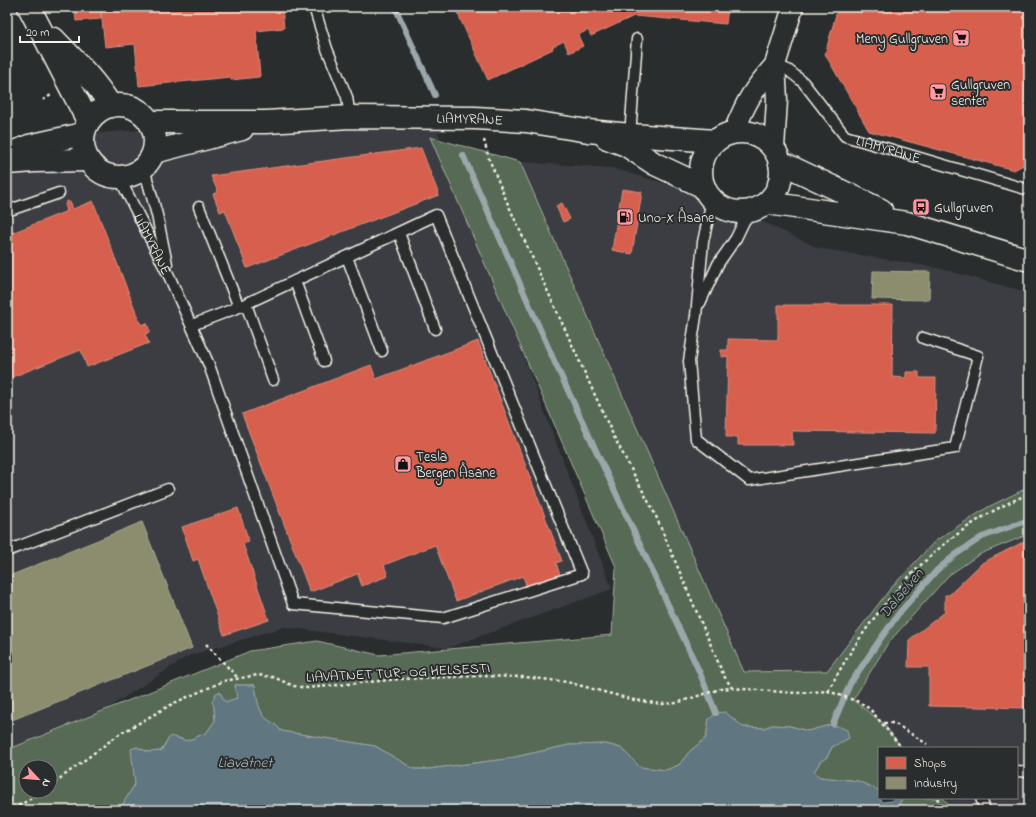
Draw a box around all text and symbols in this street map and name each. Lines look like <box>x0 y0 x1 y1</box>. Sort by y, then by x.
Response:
scale bar <box>20 18 79 44</box>
text: 20 m <box>26 24 49 42</box>
supermarket icon: Meny Gullgruven <box>951 28 971 48</box>
place label: Meny Gullgruven <box>856 29 948 51</box>
place label: Gullgruven senter <box>951 75 1010 112</box>
supermarket icon: Gullgruven senter <box>928 82 948 102</box>
street label: LIAMYRANE <box>437 109 504 132</box>
street label: LIAMYRANE <box>853 131 923 170</box>
bus stop icon: Gullgruven <box>911 197 931 217</box>
place label: Gullgruven <box>934 198 993 220</box>
fuel station icon: Uno-X Åsane <box>615 207 635 227</box>
place label: Uno-X Åsane <box>638 207 715 229</box>
street label: LIAMYRANE <box>127 210 176 279</box>
place label: Tesla Bergen Åsane <box>415 447 496 485</box>
shop icon: Tesla Bergen Åsane <box>393 454 413 474</box>
water label: Dalaelven <box>874 563 930 623</box>
street label: LIAVATNET TUR- OG HELSESTI <box>306 658 491 689</box>
legend <box>878 747 1018 799</box>
water label: Liavatnet <box>218 752 274 774</box>
text: Shops <box>914 755 946 773</box>
north arrow <box>18 759 58 799</box>
text: Industry <box>914 775 957 794</box>
text: N <box>37 776 55 790</box>

